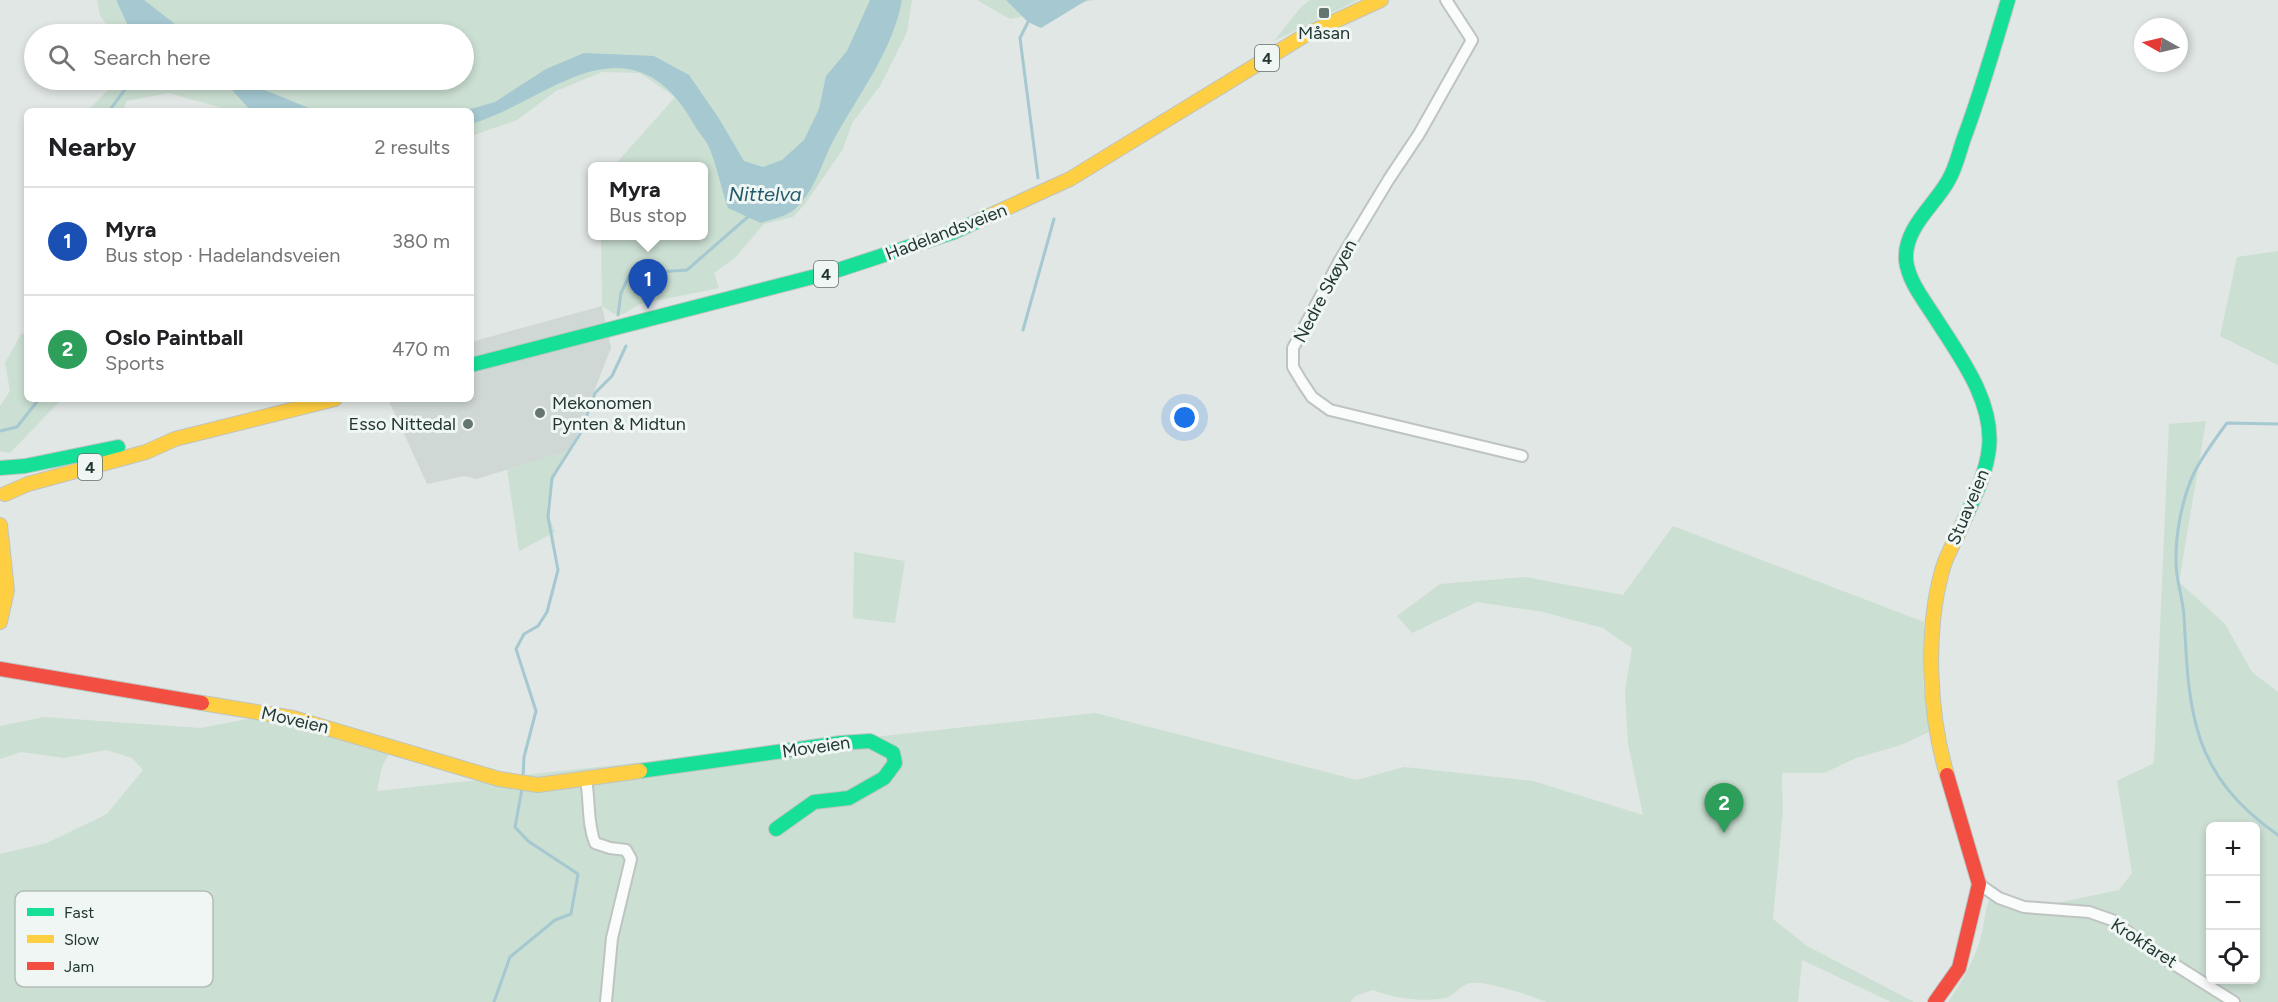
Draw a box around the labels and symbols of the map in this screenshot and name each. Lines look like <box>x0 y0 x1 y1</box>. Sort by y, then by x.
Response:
marker: Måsan <box>1317 6 1331 20</box>
north arrow <box>2134 18 2188 72</box>
place label: Måsan <box>1298 22 1350 44</box>
road number: 4 <box>1255 45 1279 71</box>
water label: Nittelva <box>729 182 802 206</box>
street label: Hadelandsveien <box>882 199 1010 265</box>
street label: Nedre Skøyen <box>1289 236 1361 346</box>
pin: 1 <box>628 260 668 309</box>
road number: 4 <box>814 261 838 287</box>
place label: Mekonomen Pynten & Midtun <box>552 392 686 435</box>
your location <box>1170 403 1199 432</box>
marker: Mekonomen Pynten & Midtun <box>533 406 547 420</box>
place label: Esso Nittedal <box>349 413 456 435</box>
marker: Esso Nittedal <box>461 417 475 431</box>
road number: 4 <box>78 454 102 480</box>
street label: Stuaveien <box>1942 466 1994 548</box>
street label: Moveien <box>259 702 331 738</box>
street label: Moveien <box>781 731 851 763</box>
pin: 2 <box>1704 784 1744 833</box>
legend <box>15 891 213 987</box>
text: Fast <box>64 903 94 922</box>
street label: Krokfaret <box>2107 913 2181 973</box>
text: Slow <box>64 930 99 949</box>
text: Jam <box>64 957 94 976</box>

